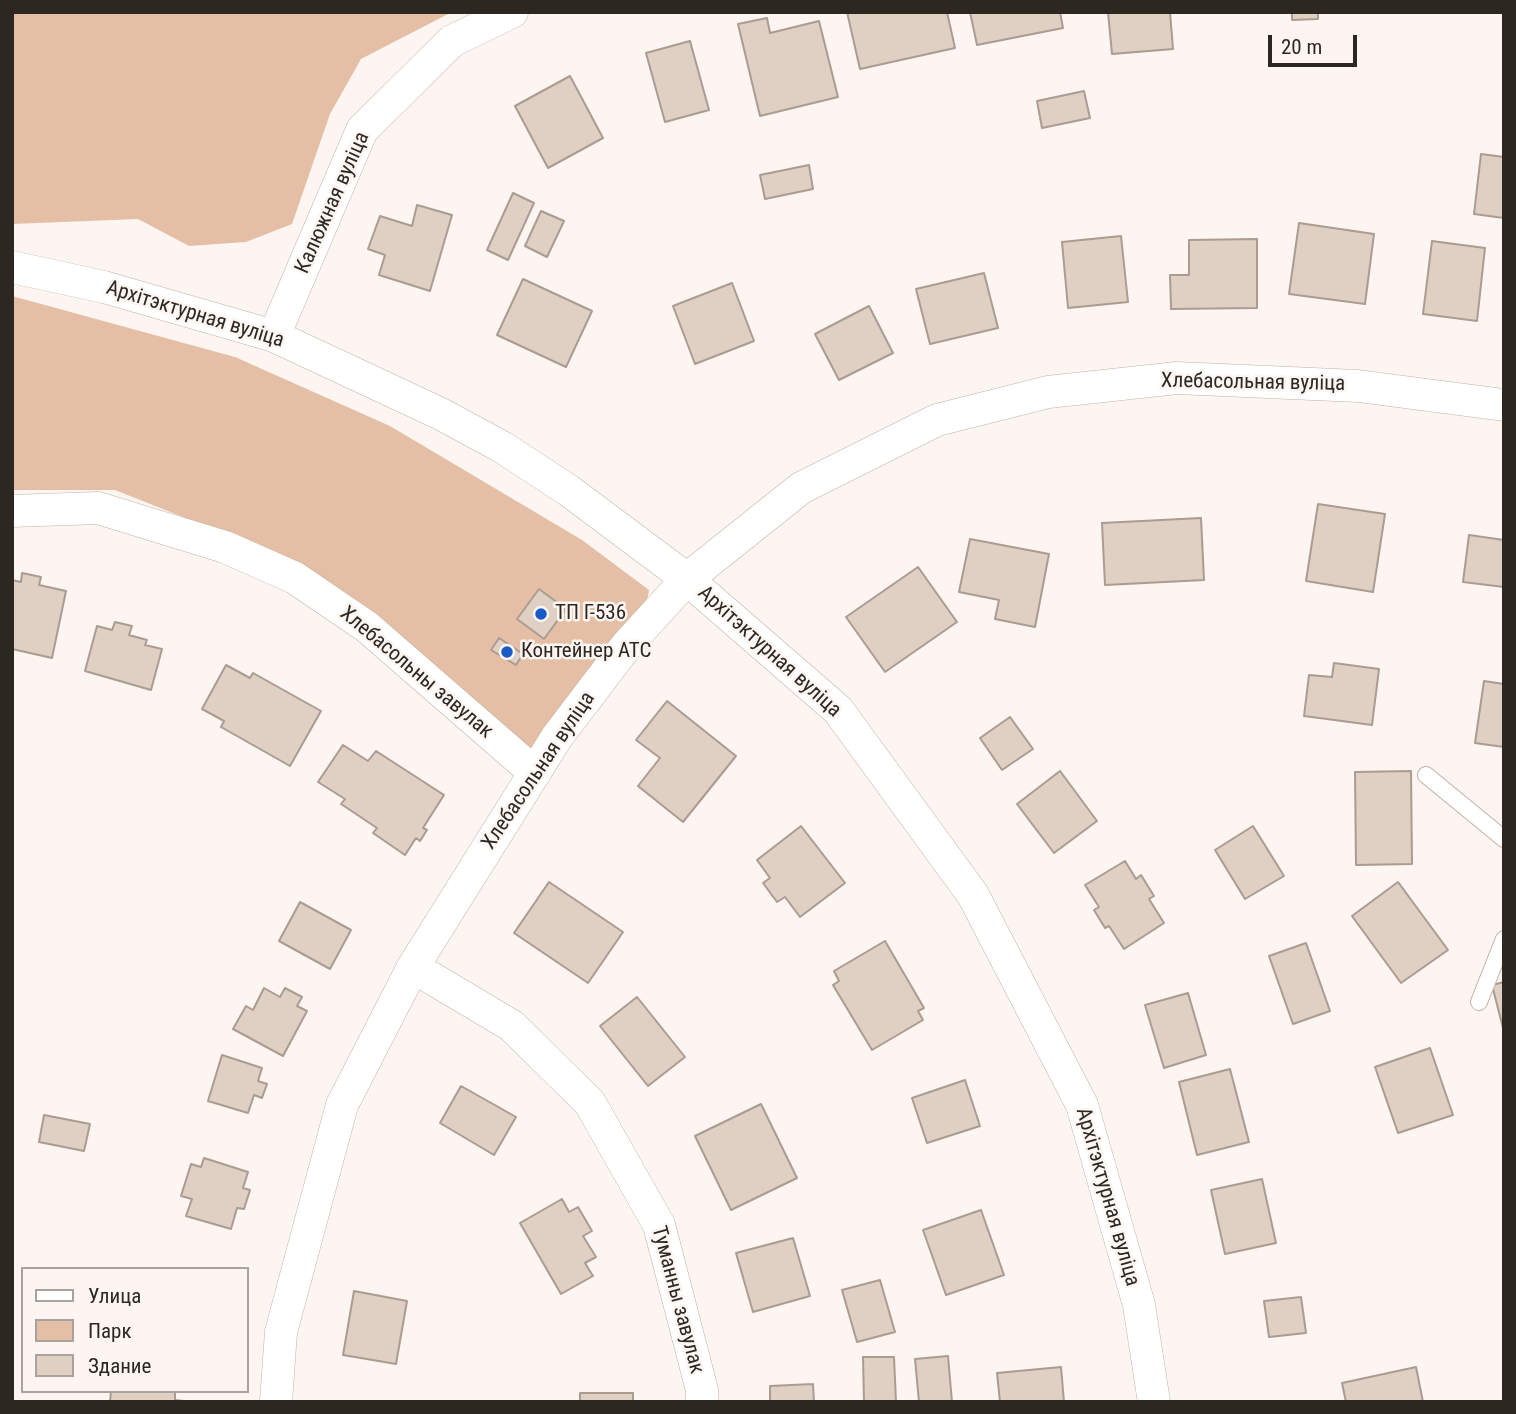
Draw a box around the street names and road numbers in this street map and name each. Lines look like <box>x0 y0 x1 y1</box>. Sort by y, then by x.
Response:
street label: Калюжная вуліца <box>291 128 375 278</box>
street label: Архітэктурная вуліца <box>103 276 287 354</box>
street label: Хлебасольная вуліца <box>1161 369 1345 397</box>
street label: Архітэктурная вуліца <box>692 581 846 723</box>
street label: Хлебасольны завулак <box>334 602 498 744</box>
street label: Хлебасольная вуліца <box>477 687 601 855</box>
street label: Архітэктурная вуліца <box>1069 1105 1145 1289</box>
street label: Туманны завулак <box>645 1223 709 1377</box>

